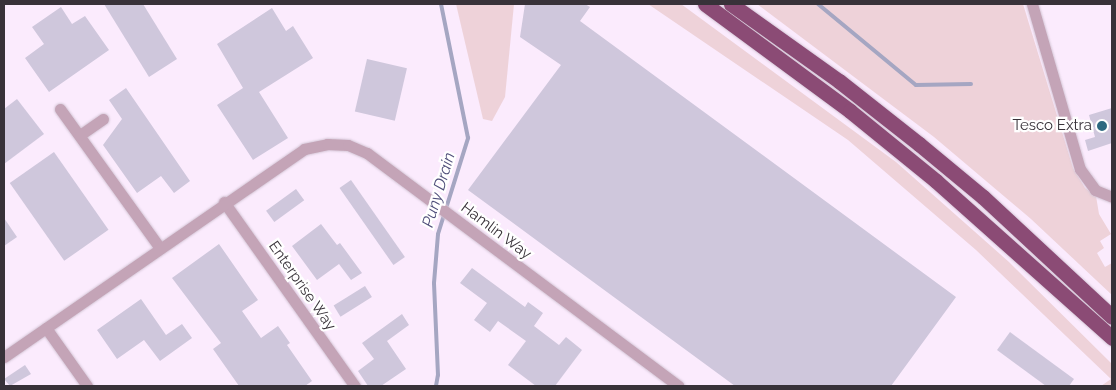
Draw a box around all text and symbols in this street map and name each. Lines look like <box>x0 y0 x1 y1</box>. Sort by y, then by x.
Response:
place label: Tesco Extra <box>1012 117 1092 135</box>
marker: Tesco Extra <box>1096 120 1108 132</box>
water label: Puny Drain <box>418 150 460 230</box>
street label: Hamlin Way <box>457 199 535 263</box>
street label: Enterprise Way <box>264 238 340 334</box>

